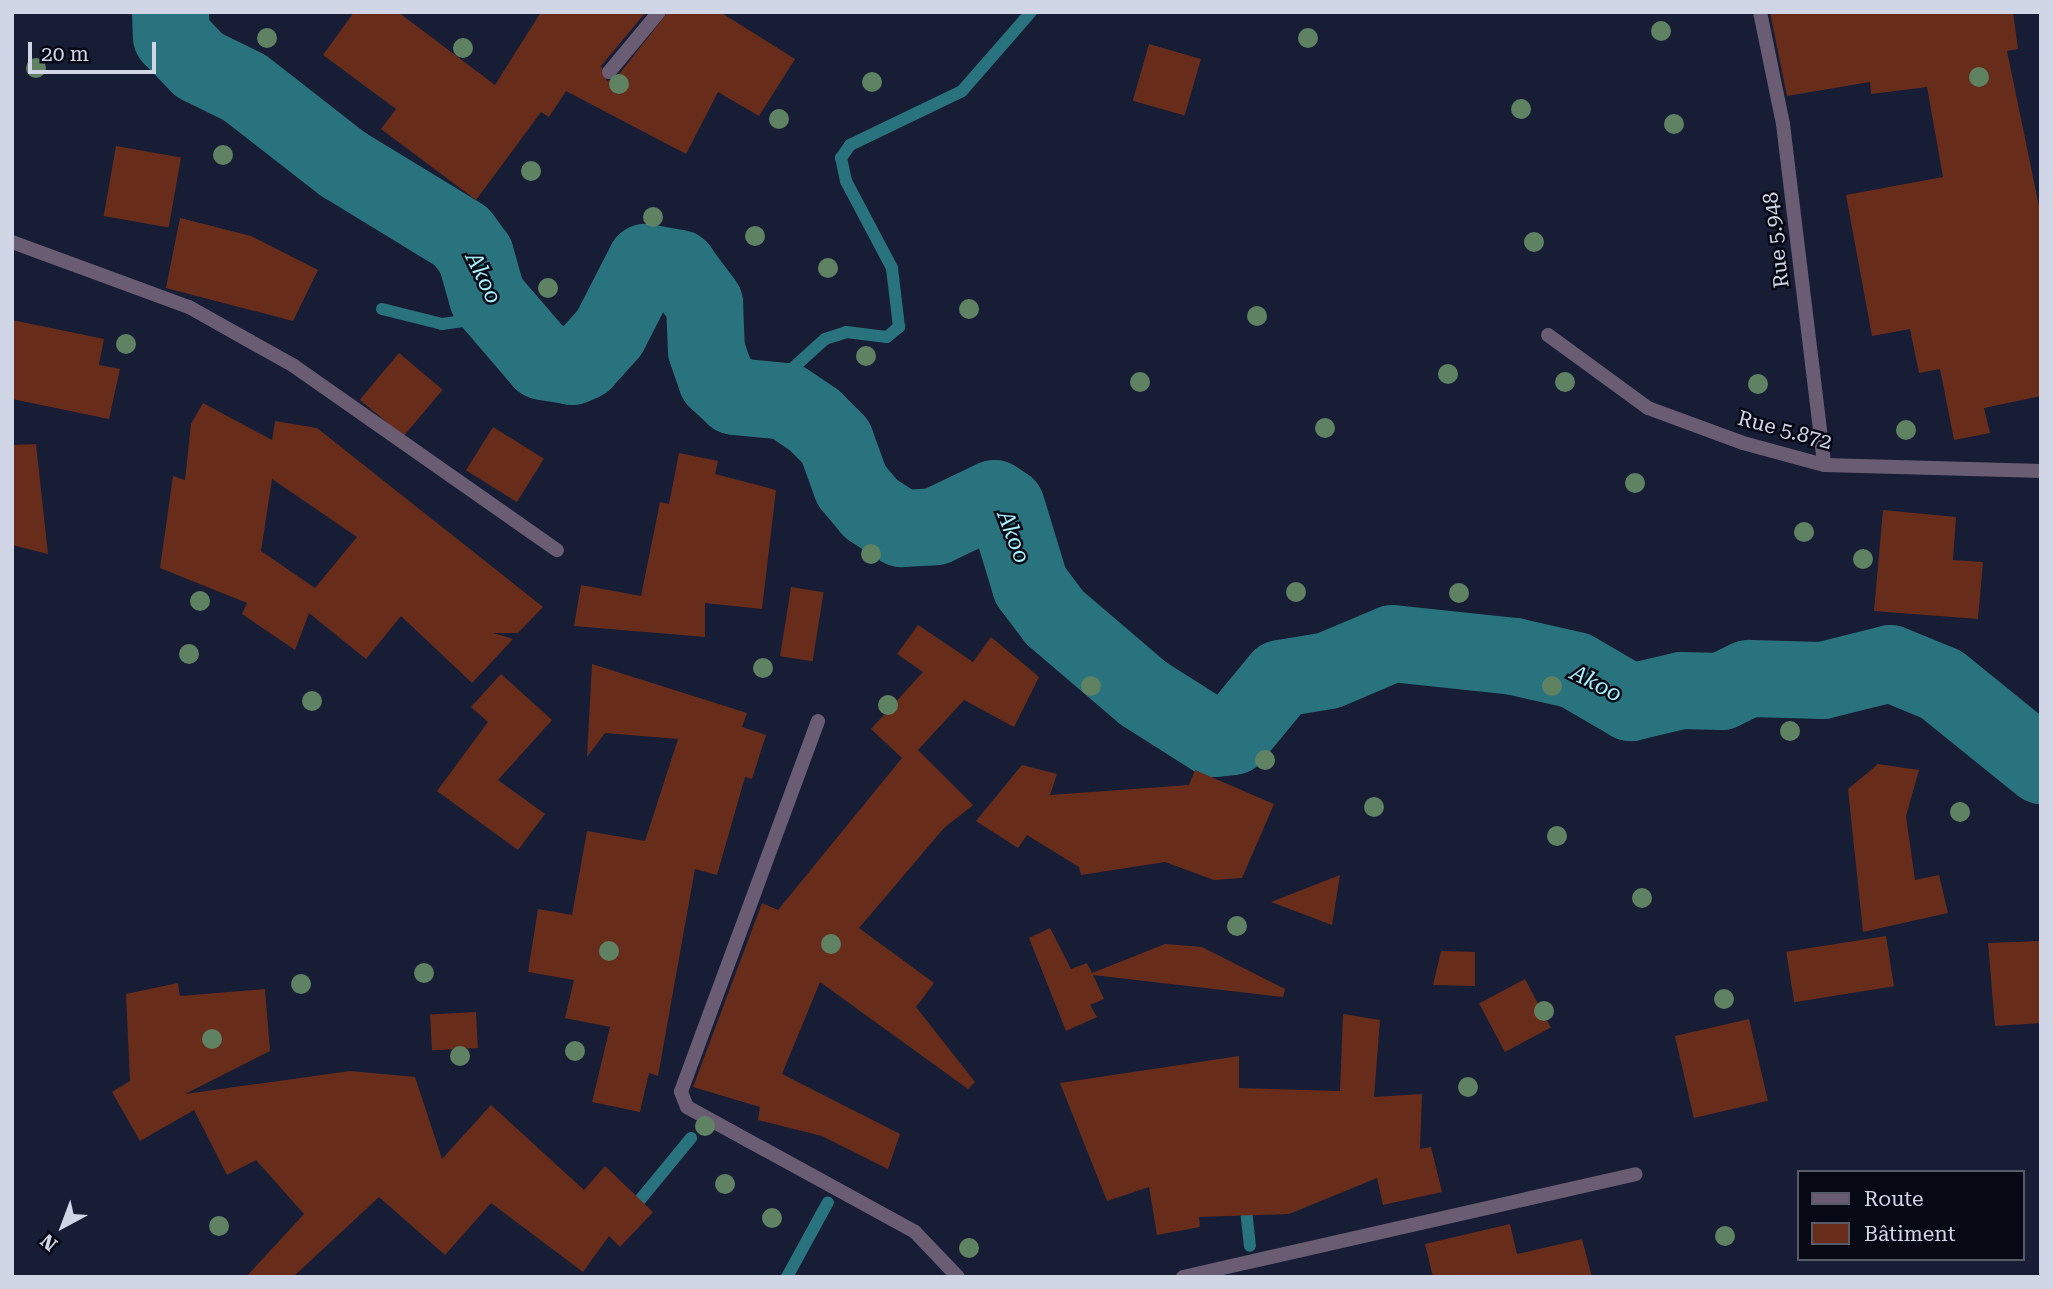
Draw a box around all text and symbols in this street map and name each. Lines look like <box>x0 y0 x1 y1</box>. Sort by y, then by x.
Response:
scale bar <box>32 28 159 72</box>
text: 20 m <box>41 42 89 66</box>
street label: Rue 5.948 <box>1758 191 1794 289</box>
water label: Akoo <box>459 248 507 308</box>
street label: Rue 5.872 <box>1735 405 1835 455</box>
water label: Akoo <box>990 507 1036 567</box>
water label: Akoo <box>1566 659 1626 709</box>
legend <box>1798 1170 2025 1261</box>
text: Route <box>1864 1187 1923 1211</box>
north arrow <box>28 1191 98 1261</box>
text: Bâtiment <box>1864 1222 1956 1246</box>
text: N <box>36 1229 62 1256</box>

